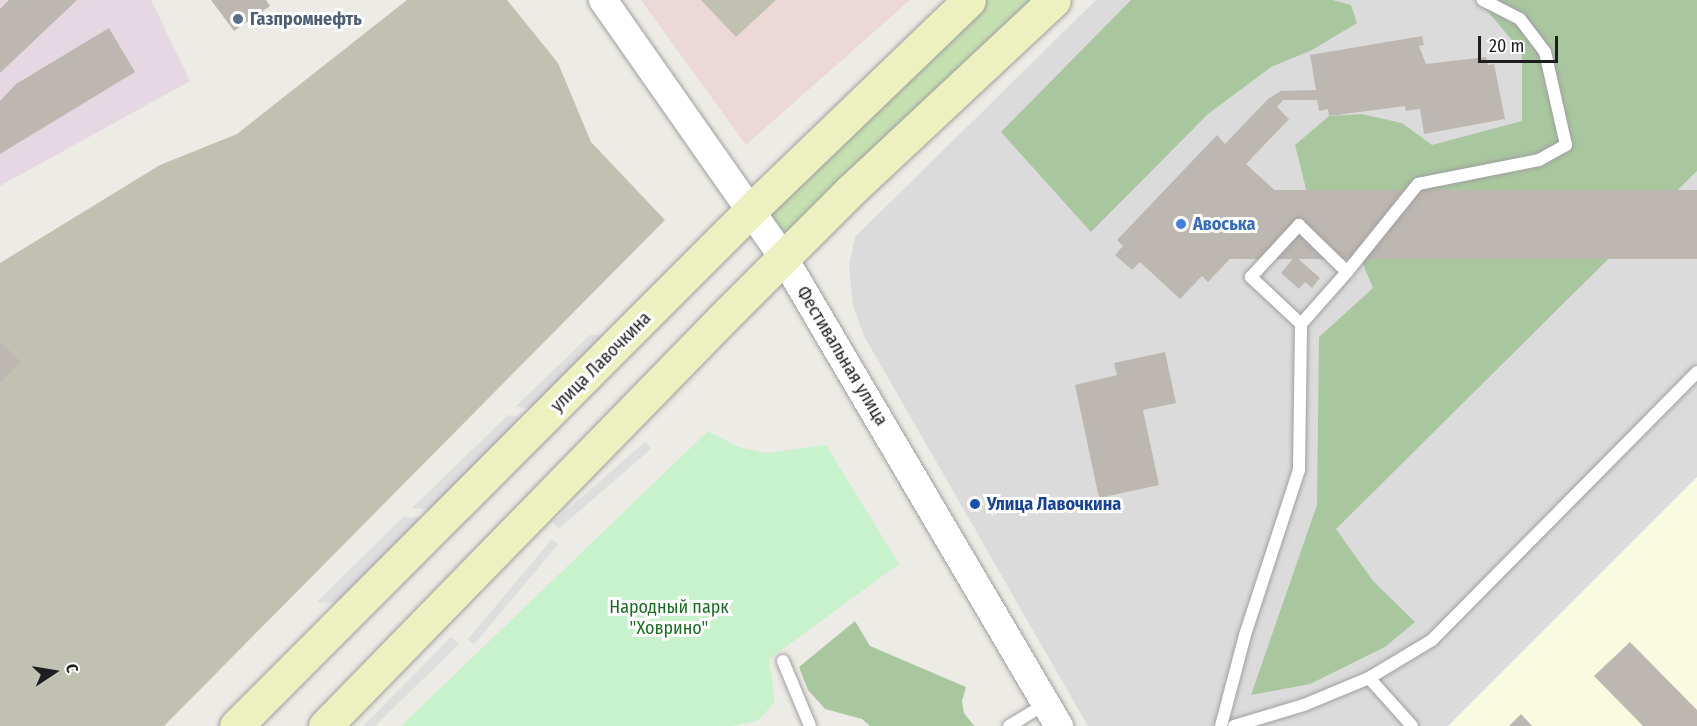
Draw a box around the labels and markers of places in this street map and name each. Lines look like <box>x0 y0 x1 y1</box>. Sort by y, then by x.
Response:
place label: Газпромнефть <box>250 8 362 30</box>
marker: Газпромнефть <box>231 12 245 26</box>
place label: Авоська <box>1193 213 1255 235</box>
marker: Авоська <box>1174 217 1188 231</box>
place label: Улица Лавочкина <box>987 493 1121 515</box>
marker: Улица Лавочкина <box>968 497 982 511</box>

